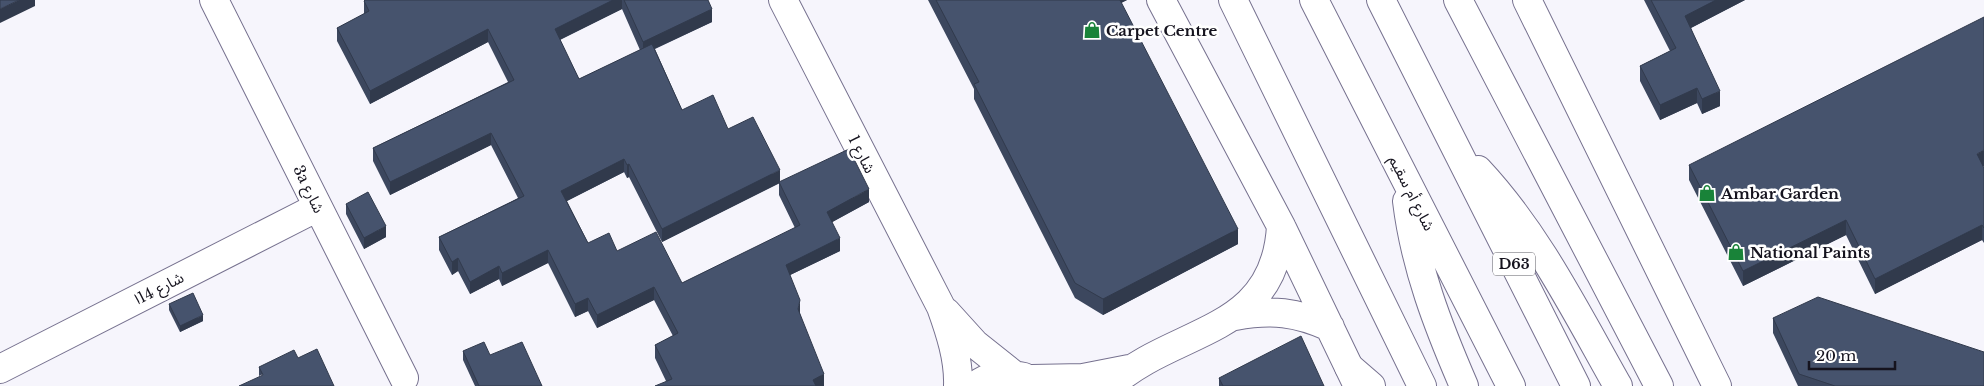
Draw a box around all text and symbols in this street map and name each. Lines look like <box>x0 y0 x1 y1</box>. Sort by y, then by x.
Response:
shop icon: Carpet Centre <box>1082 20 1102 40</box>
place label: Carpet Centre <box>1106 21 1218 40</box>
street label: شارع 1 <box>842 132 880 178</box>
street label: شارع أم سقيم <box>1382 152 1439 235</box>
street label: 3a شارع <box>287 162 329 218</box>
shop icon: Ambar Garden <box>1697 183 1717 203</box>
place label: Ambar Garden <box>1720 184 1839 203</box>
shop icon: National Paints <box>1726 242 1746 262</box>
place label: National Paints <box>1750 243 1870 262</box>
road number: D63 <box>1493 252 1535 276</box>
street label: شارع 14ا <box>131 267 188 311</box>
scale bar <box>1809 338 1895 370</box>
text: 20 m <box>1816 346 1856 365</box>

